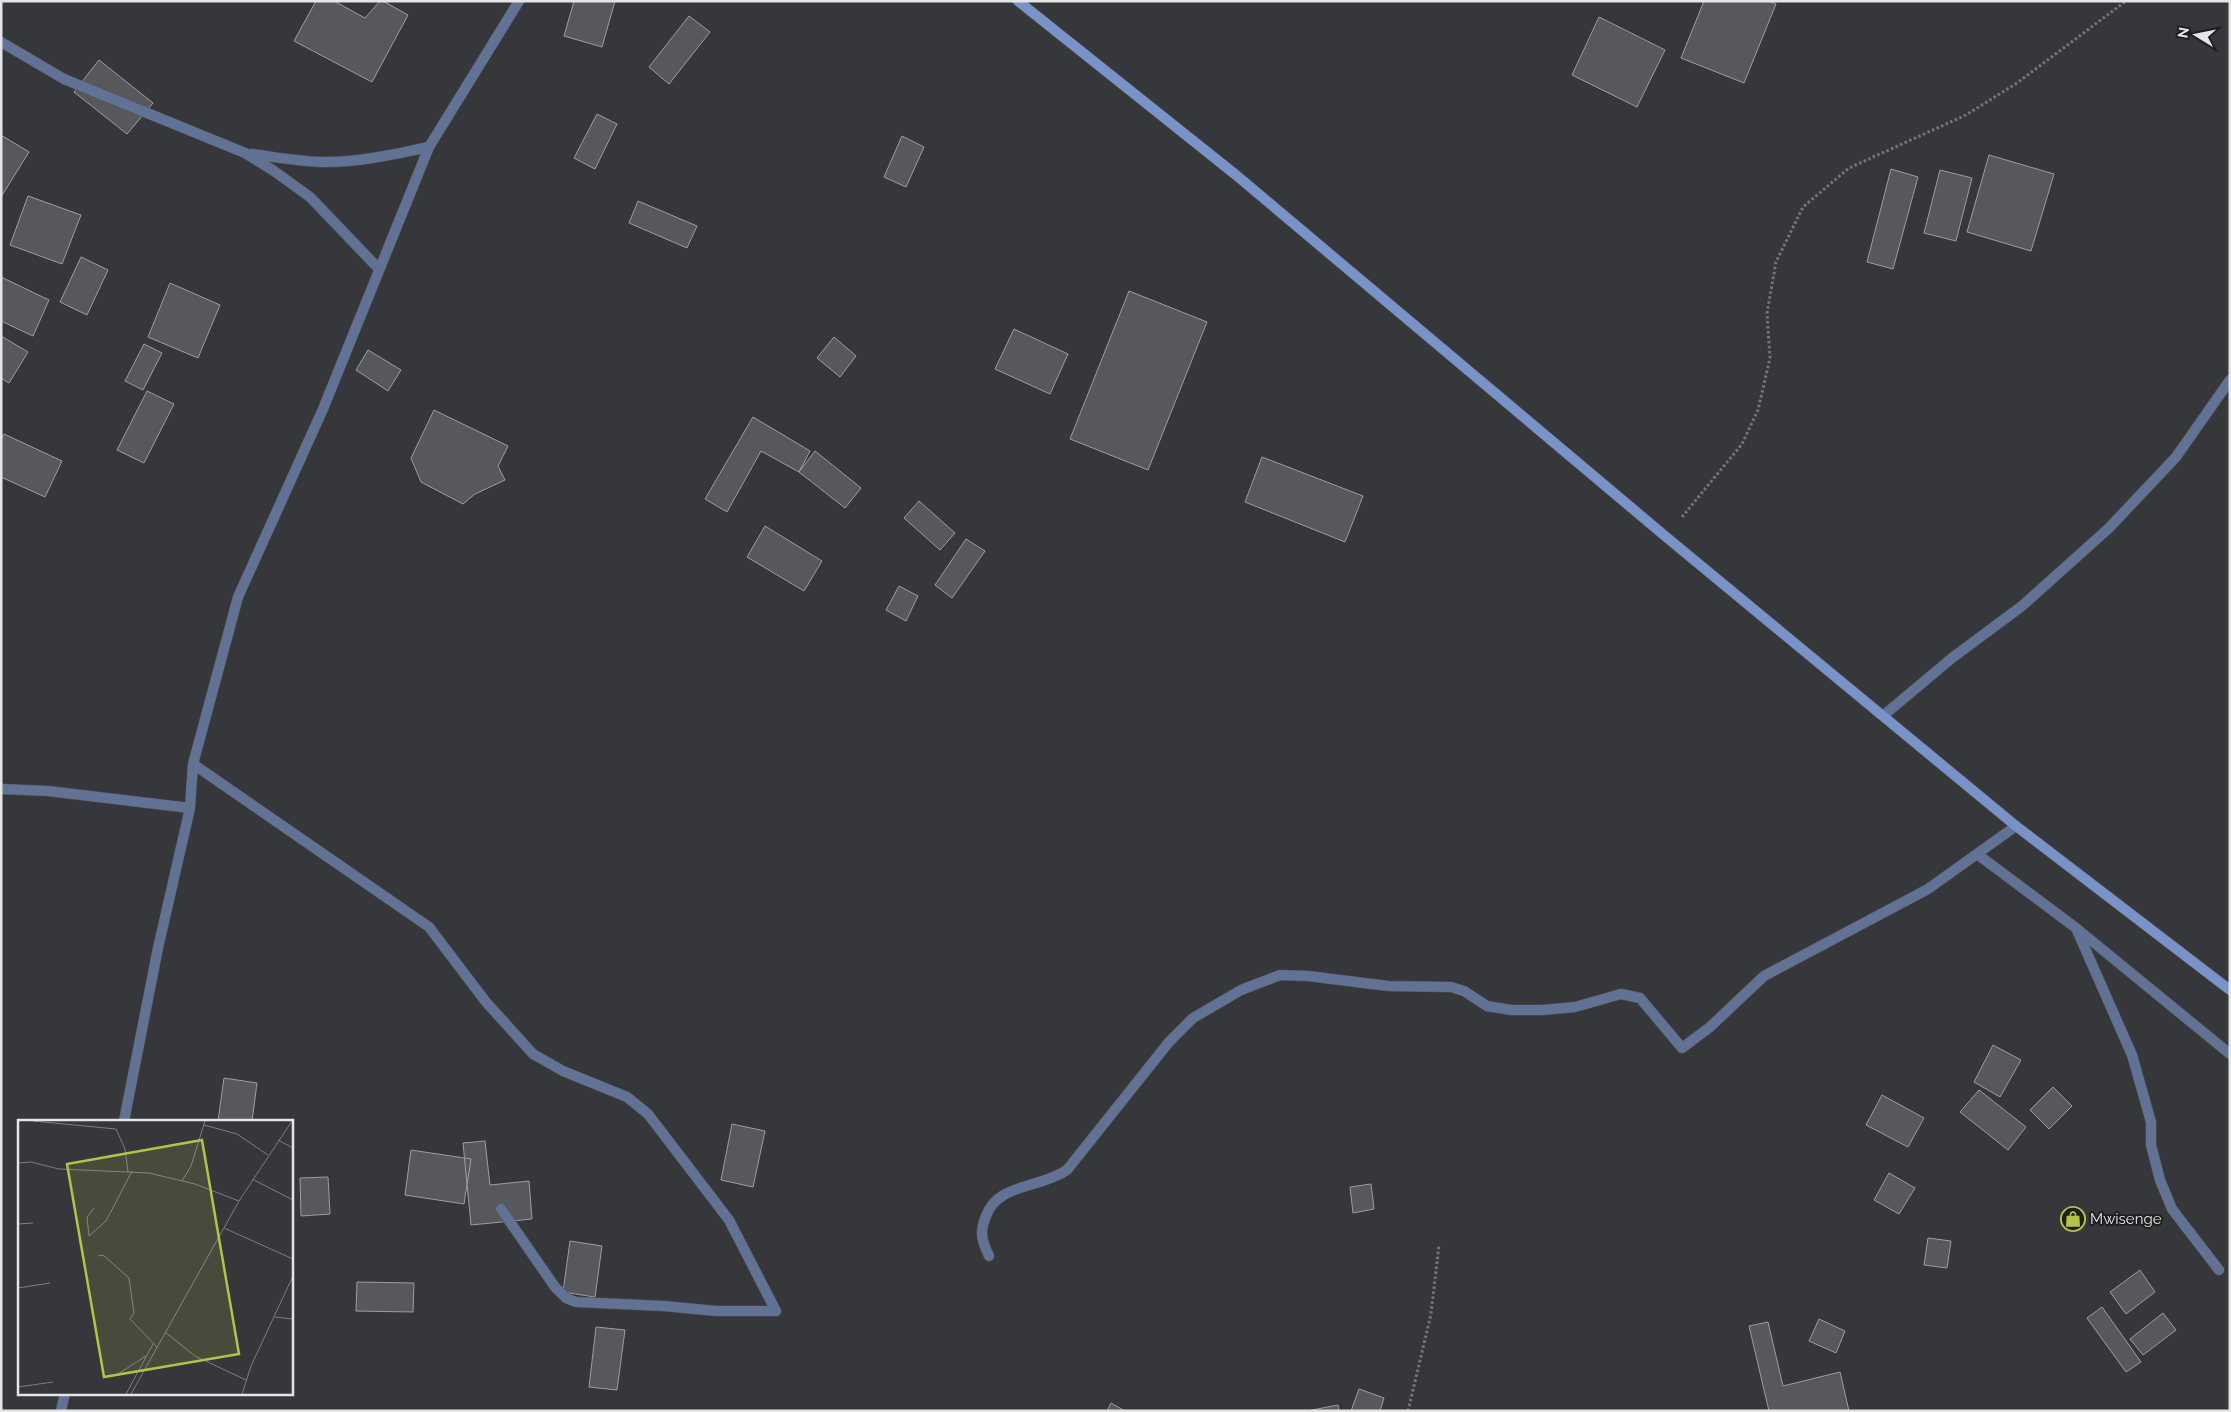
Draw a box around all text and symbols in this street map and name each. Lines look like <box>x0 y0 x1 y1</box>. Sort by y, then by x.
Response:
north arrow <box>2171 10 2221 60</box>
text: N <box>2174 26 2192 39</box>
inset map <box>18 1120 292 1394</box>
shop icon: Mwisenge <box>2060 1206 2086 1232</box>
place label: Mwisenge <box>2090 1210 2162 1228</box>

